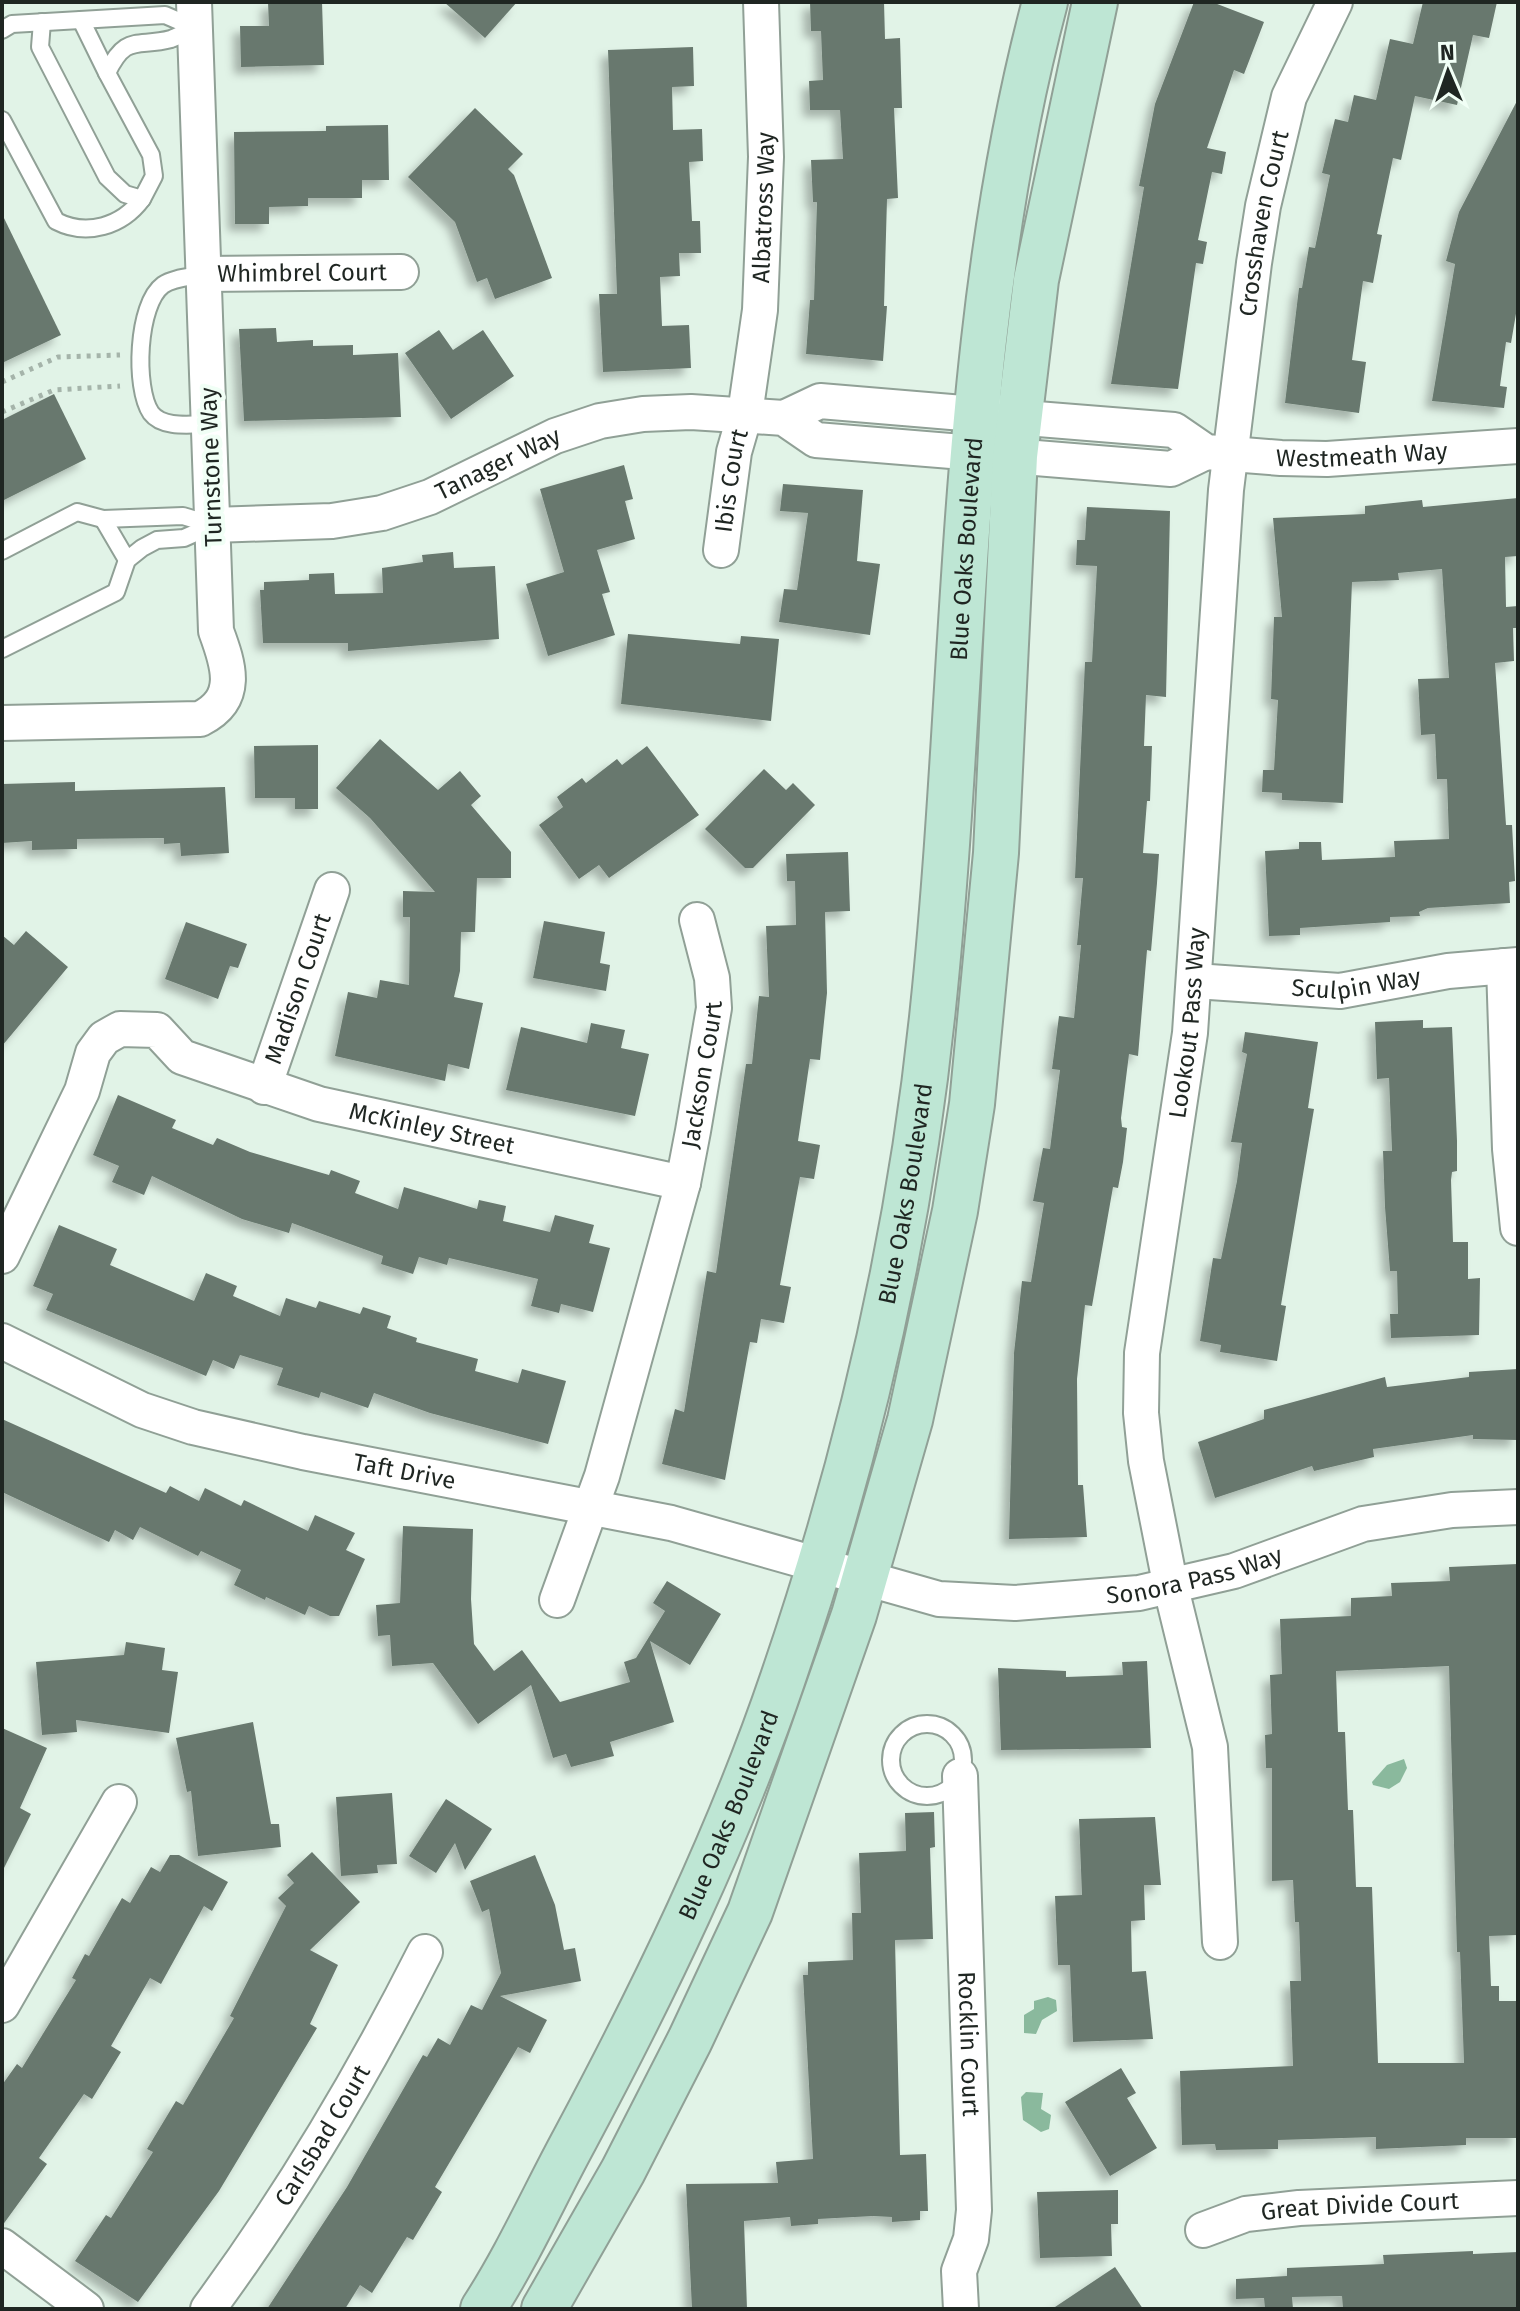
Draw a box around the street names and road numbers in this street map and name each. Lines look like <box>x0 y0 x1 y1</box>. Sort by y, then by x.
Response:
street label: Crosshaven Court <box>1234 127 1295 318</box>
street label: Albatross Way <box>747 131 780 284</box>
street label: Whimbrel Court <box>217 258 387 288</box>
street label: Turnstone Way <box>194 387 228 547</box>
street label: Tanager Way <box>431 421 565 506</box>
street label: Ibis Court <box>709 425 754 534</box>
street label: Blue Oaks Boulevard <box>945 436 988 662</box>
street label: Westmeath Way <box>1276 437 1449 473</box>
street label: Madison Court <box>259 909 337 1068</box>
street label: Lookout Pass Way <box>1163 926 1211 1120</box>
street label: Sculpin Way <box>1291 962 1423 1005</box>
street label: Jackson Court <box>676 1000 728 1151</box>
street label: Blue Oaks Boulevard <box>873 1081 938 1307</box>
street label: McKinley Street <box>347 1097 517 1160</box>
street label: Taft Drive <box>351 1448 458 1495</box>
street label: Sonora Pass Way <box>1105 1541 1286 1610</box>
street label: Blue Oaks Boulevard <box>673 1707 784 1925</box>
street label: Rocklin Court <box>952 1971 985 2117</box>
street label: Carlsbad Court <box>269 2060 376 2212</box>
street label: Great Divide Court <box>1259 2187 1460 2226</box>

